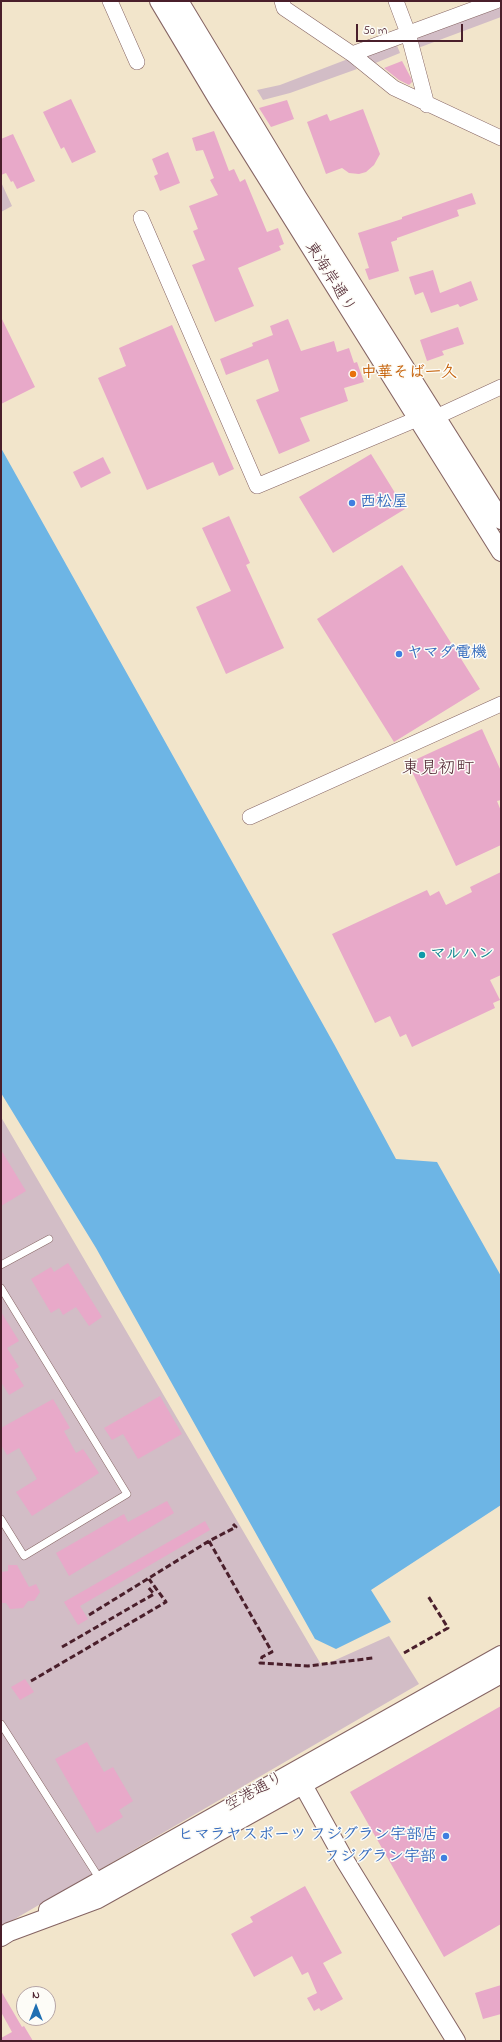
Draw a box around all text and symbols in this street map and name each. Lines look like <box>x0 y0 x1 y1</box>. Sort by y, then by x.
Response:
scale bar <box>358 16 465 42</box>
text: 50 m <box>363 22 387 40</box>
street label: 東海岸通り <box>300 239 358 317</box>
place label: 中華そば一久 <box>361 364 457 384</box>
marker: 中華そば一久 <box>348 369 358 379</box>
place label: 西松屋 <box>360 493 408 513</box>
marker: 西松屋 <box>347 498 357 508</box>
place label: ヤマダ電機 <box>407 644 487 664</box>
marker: ヤマダ電機 <box>394 649 404 659</box>
district label: 東見初町 <box>402 759 474 781</box>
place label: マルハン <box>430 945 494 965</box>
marker: マルハン <box>417 950 427 960</box>
street label: 空港通り <box>222 1769 288 1817</box>
place label: ヒマラヤスポーツ フジグラン宇部店 <box>178 1826 438 1846</box>
marker: ヒマラヤスポーツ フジグラン宇部店 <box>441 1831 451 1841</box>
place label: フジグラン宇部 <box>324 1848 436 1868</box>
marker: フジグラン宇部 <box>439 1853 449 1863</box>
north arrow <box>16 1986 56 2026</box>
text: N <box>32 1987 40 2003</box>

